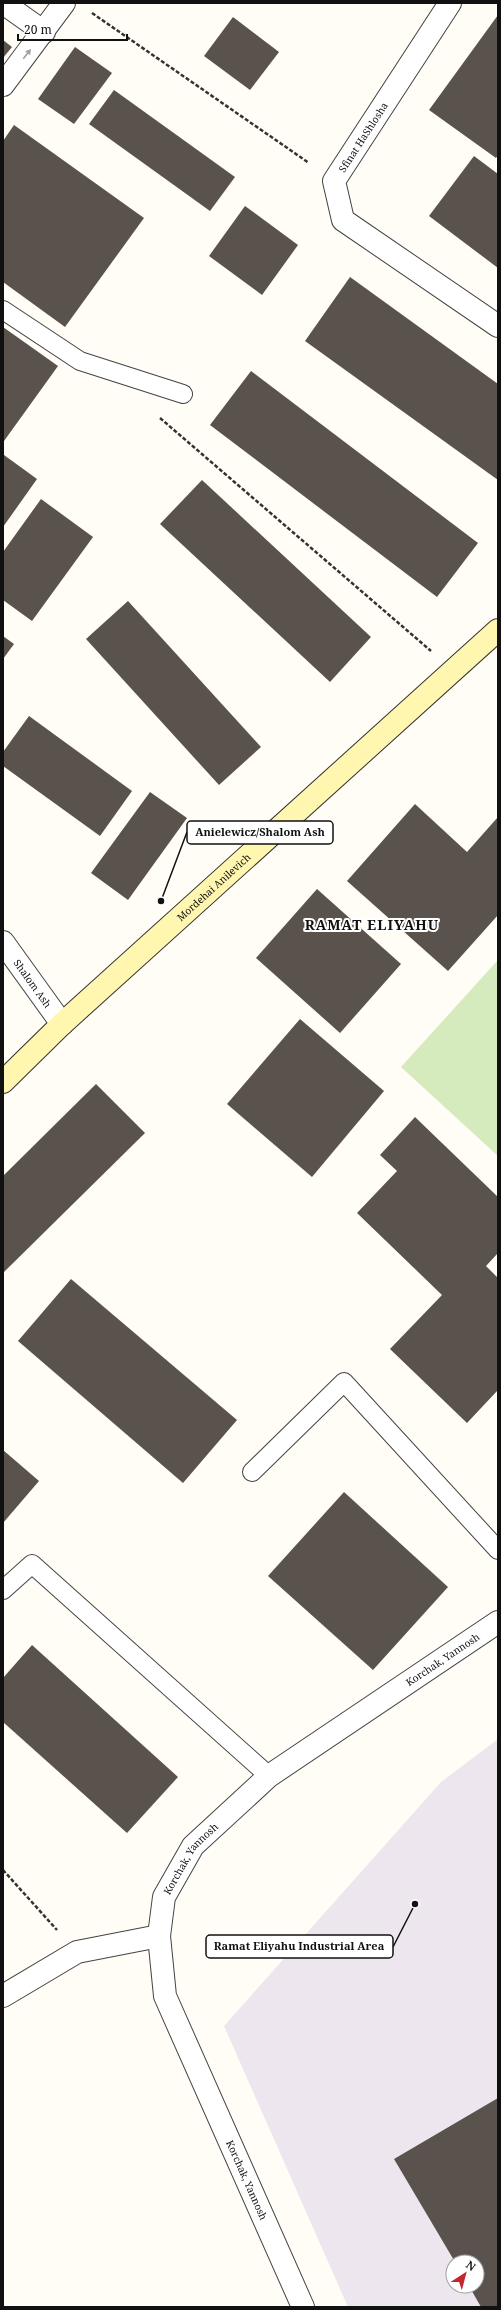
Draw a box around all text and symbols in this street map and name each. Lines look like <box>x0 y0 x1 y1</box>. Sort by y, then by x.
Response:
scale bar <box>18 16 127 42</box>
text: 20 m <box>24 21 52 38</box>
one-way arrow <box>23 49 31 60</box>
street label: Sfinat HaShlosha <box>335 99 391 175</box>
callout: Anielewicz/Shalom Ash <box>187 821 333 844</box>
text: Anielewicz/Shalom Ash <box>195 824 325 839</box>
street label: Mordehai Anilevich <box>174 850 254 924</box>
district label: RAMAT ELIYAHU <box>305 915 439 934</box>
street label: Shalom Ash <box>11 956 55 1011</box>
street label: Korchak, Yannosh <box>403 1629 483 1689</box>
street label: Korchak, Yannosh <box>160 1819 221 1897</box>
callout: Ramat Eliyahu Industrial Area <box>206 1935 393 1958</box>
text: Ramat Eliyahu Industrial Area <box>214 1938 385 1953</box>
street label: Korchak, Yannosh <box>223 2138 271 2223</box>
north arrow <box>445 2254 485 2294</box>
text: N <box>463 2257 479 2274</box>

